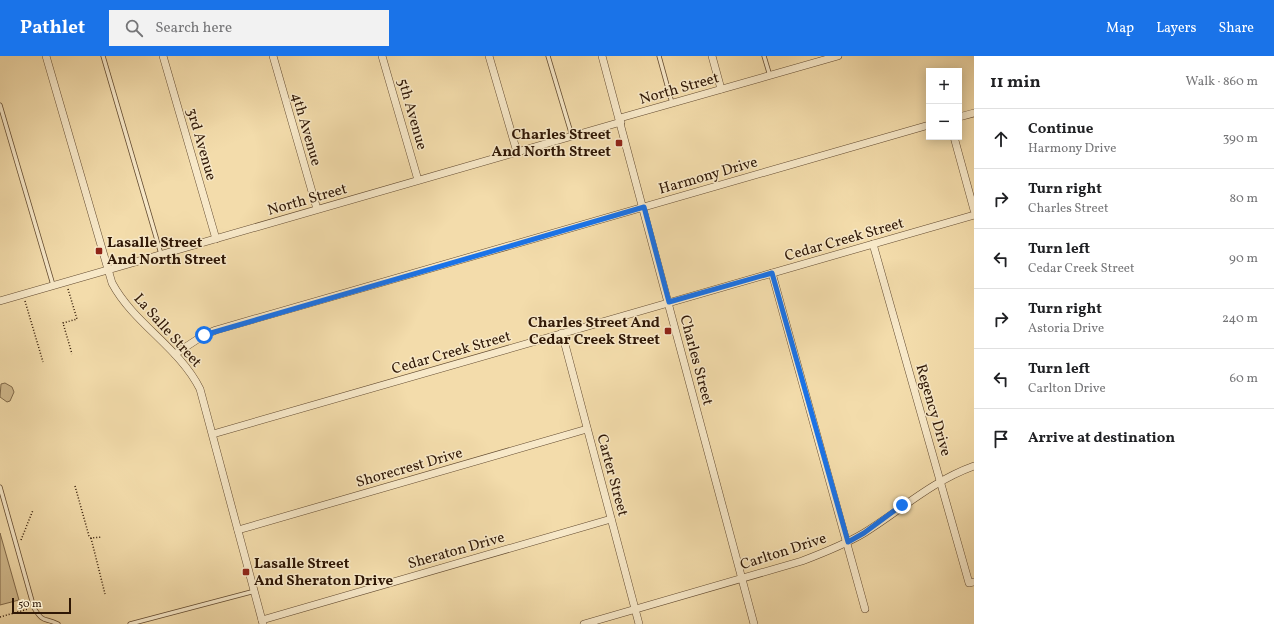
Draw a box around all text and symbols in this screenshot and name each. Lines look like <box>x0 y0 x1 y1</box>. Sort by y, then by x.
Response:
search box <box>109 10 389 46</box>
text: Pathlet <box>20 15 85 41</box>
icon: search <box>123 17 145 39</box>
text: Search here <box>155 18 232 39</box>
text: Map <box>1106 19 1134 38</box>
text: Layers <box>1156 19 1196 38</box>
text: Share <box>1218 19 1254 38</box>
street label: North Street <box>637 68 722 111</box>
map controls <box>926 68 962 140</box>
button: + <box>926 68 962 104</box>
text: 11 min <box>990 71 1041 94</box>
text: Walk · 860 m <box>1186 73 1258 91</box>
street label: 5th Avenue <box>391 76 432 153</box>
street label: 4th Avenue <box>285 90 326 168</box>
button: − <box>926 104 962 140</box>
street label: 3rd Avenue <box>180 106 221 183</box>
text: Continue <box>1028 119 1093 140</box>
place label: Charles Street And North Street <box>492 125 611 163</box>
icon: ahead <box>990 128 1012 150</box>
text: 390 m <box>1223 130 1258 148</box>
marker: Charles Street And North Street <box>614 138 624 148</box>
text: Harmony Drive <box>1028 140 1116 158</box>
street label: Harmony Drive <box>657 152 760 201</box>
street label: North Street <box>265 179 350 222</box>
text: Turn right <box>1028 179 1102 200</box>
icon: right <box>990 188 1012 210</box>
text: 80 m <box>1229 190 1258 208</box>
text: Charles Street <box>1028 200 1108 218</box>
street label: Cedar Creek Street <box>782 213 906 267</box>
place label: Lasalle Street And North Street <box>107 233 227 271</box>
text: Turn left <box>1028 239 1090 260</box>
marker: Lasalle Street And North Street <box>94 246 104 256</box>
icon: left <box>990 248 1012 270</box>
text: 90 m <box>1229 250 1258 268</box>
text: Cedar Creek Street <box>1028 260 1135 278</box>
street label: La Salle Street <box>128 289 206 373</box>
text: Turn right <box>1028 299 1102 320</box>
icon: right <box>990 308 1012 330</box>
text: 240 m <box>1222 310 1258 328</box>
place label: Charles Street And Cedar Creek Street <box>528 313 660 351</box>
street label: Charles Street <box>673 313 718 408</box>
text: Astoria Drive <box>1028 320 1104 338</box>
route start <box>195 326 213 344</box>
street label: Cedar Creek Street <box>389 326 513 380</box>
marker: Charles Street And Cedar Creek Street <box>663 326 673 336</box>
text: Turn left <box>1028 359 1090 380</box>
street label: Regency Drive <box>909 362 956 459</box>
icon: left <box>990 368 1012 390</box>
text: 60 m <box>1230 370 1258 388</box>
text: Carlton Drive <box>1028 380 1106 398</box>
icon: arrive <box>990 428 1012 450</box>
text: Arrive at destination <box>1028 428 1175 449</box>
street label: Carter Street <box>590 432 633 519</box>
street label: Shorecrest Drive <box>354 443 465 494</box>
route end <box>893 496 911 514</box>
street label: Sheraton Drive <box>406 528 507 575</box>
street label: Carlton Drive <box>738 529 829 576</box>
place label: Lasalle Street And Sheraton Drive <box>254 554 394 592</box>
marker: Lasalle Street And Sheraton Drive <box>241 567 251 577</box>
scale bar <box>12 596 71 615</box>
text: 50 m <box>18 597 42 612</box>

